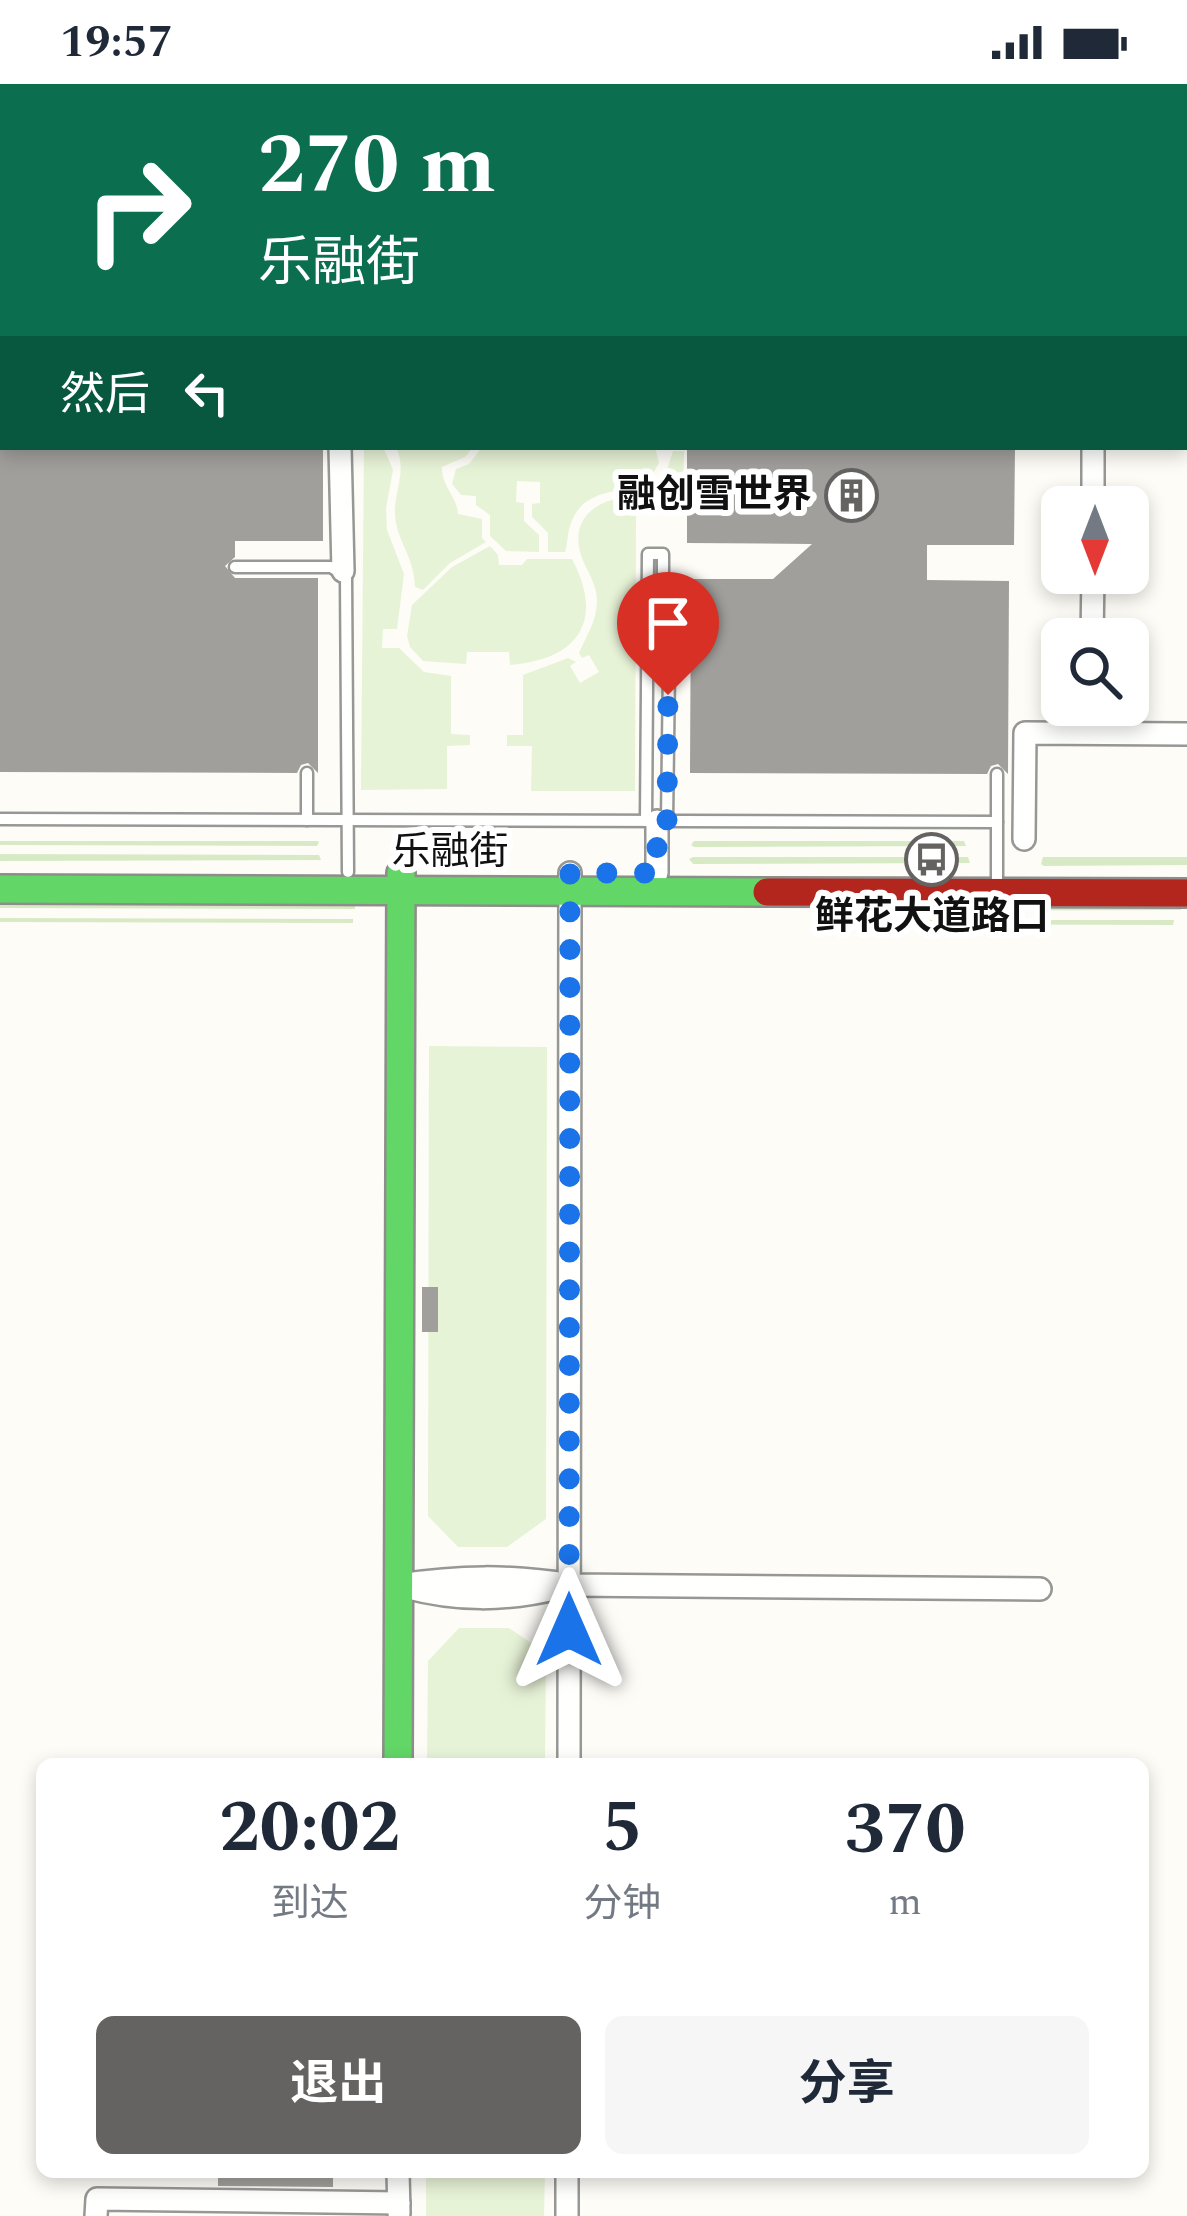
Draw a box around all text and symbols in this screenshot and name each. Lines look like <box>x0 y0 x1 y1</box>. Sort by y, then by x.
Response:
text: 19:57 <box>60 8 173 77</box>
text: 270 m <box>258 102 496 230</box>
icon: right <box>60 132 216 288</box>
text: 乐融街 <box>258 223 420 305</box>
icon: left <box>174 360 240 426</box>
text: 然后 <box>60 361 150 430</box>
place label: 融创雪世界 <box>617 466 812 525</box>
building icon: 融创雪世界 <box>823 467 879 523</box>
north arrow <box>1041 486 1149 594</box>
map controls <box>1041 486 1149 726</box>
pin <box>617 572 719 695</box>
icon: arrive <box>635 590 701 656</box>
button: search <box>1041 618 1149 726</box>
street label: 乐融街 <box>391 823 509 882</box>
bus stop icon: 鲜花大道路口 <box>904 832 960 888</box>
place label: 鲜花大道路口 <box>815 888 1049 947</box>
position arrow <box>506 1567 632 1693</box>
text: 20:02 <box>219 1774 400 1883</box>
text: 5 <box>602 1774 643 1883</box>
text: 370 <box>845 1776 966 1885</box>
text: m <box>888 1873 922 1932</box>
text: 到达 <box>271 1875 349 1934</box>
text: 分钟 <box>583 1875 661 1934</box>
button: 退出 <box>96 2016 581 2154</box>
button: 分享 <box>605 2016 1089 2154</box>

